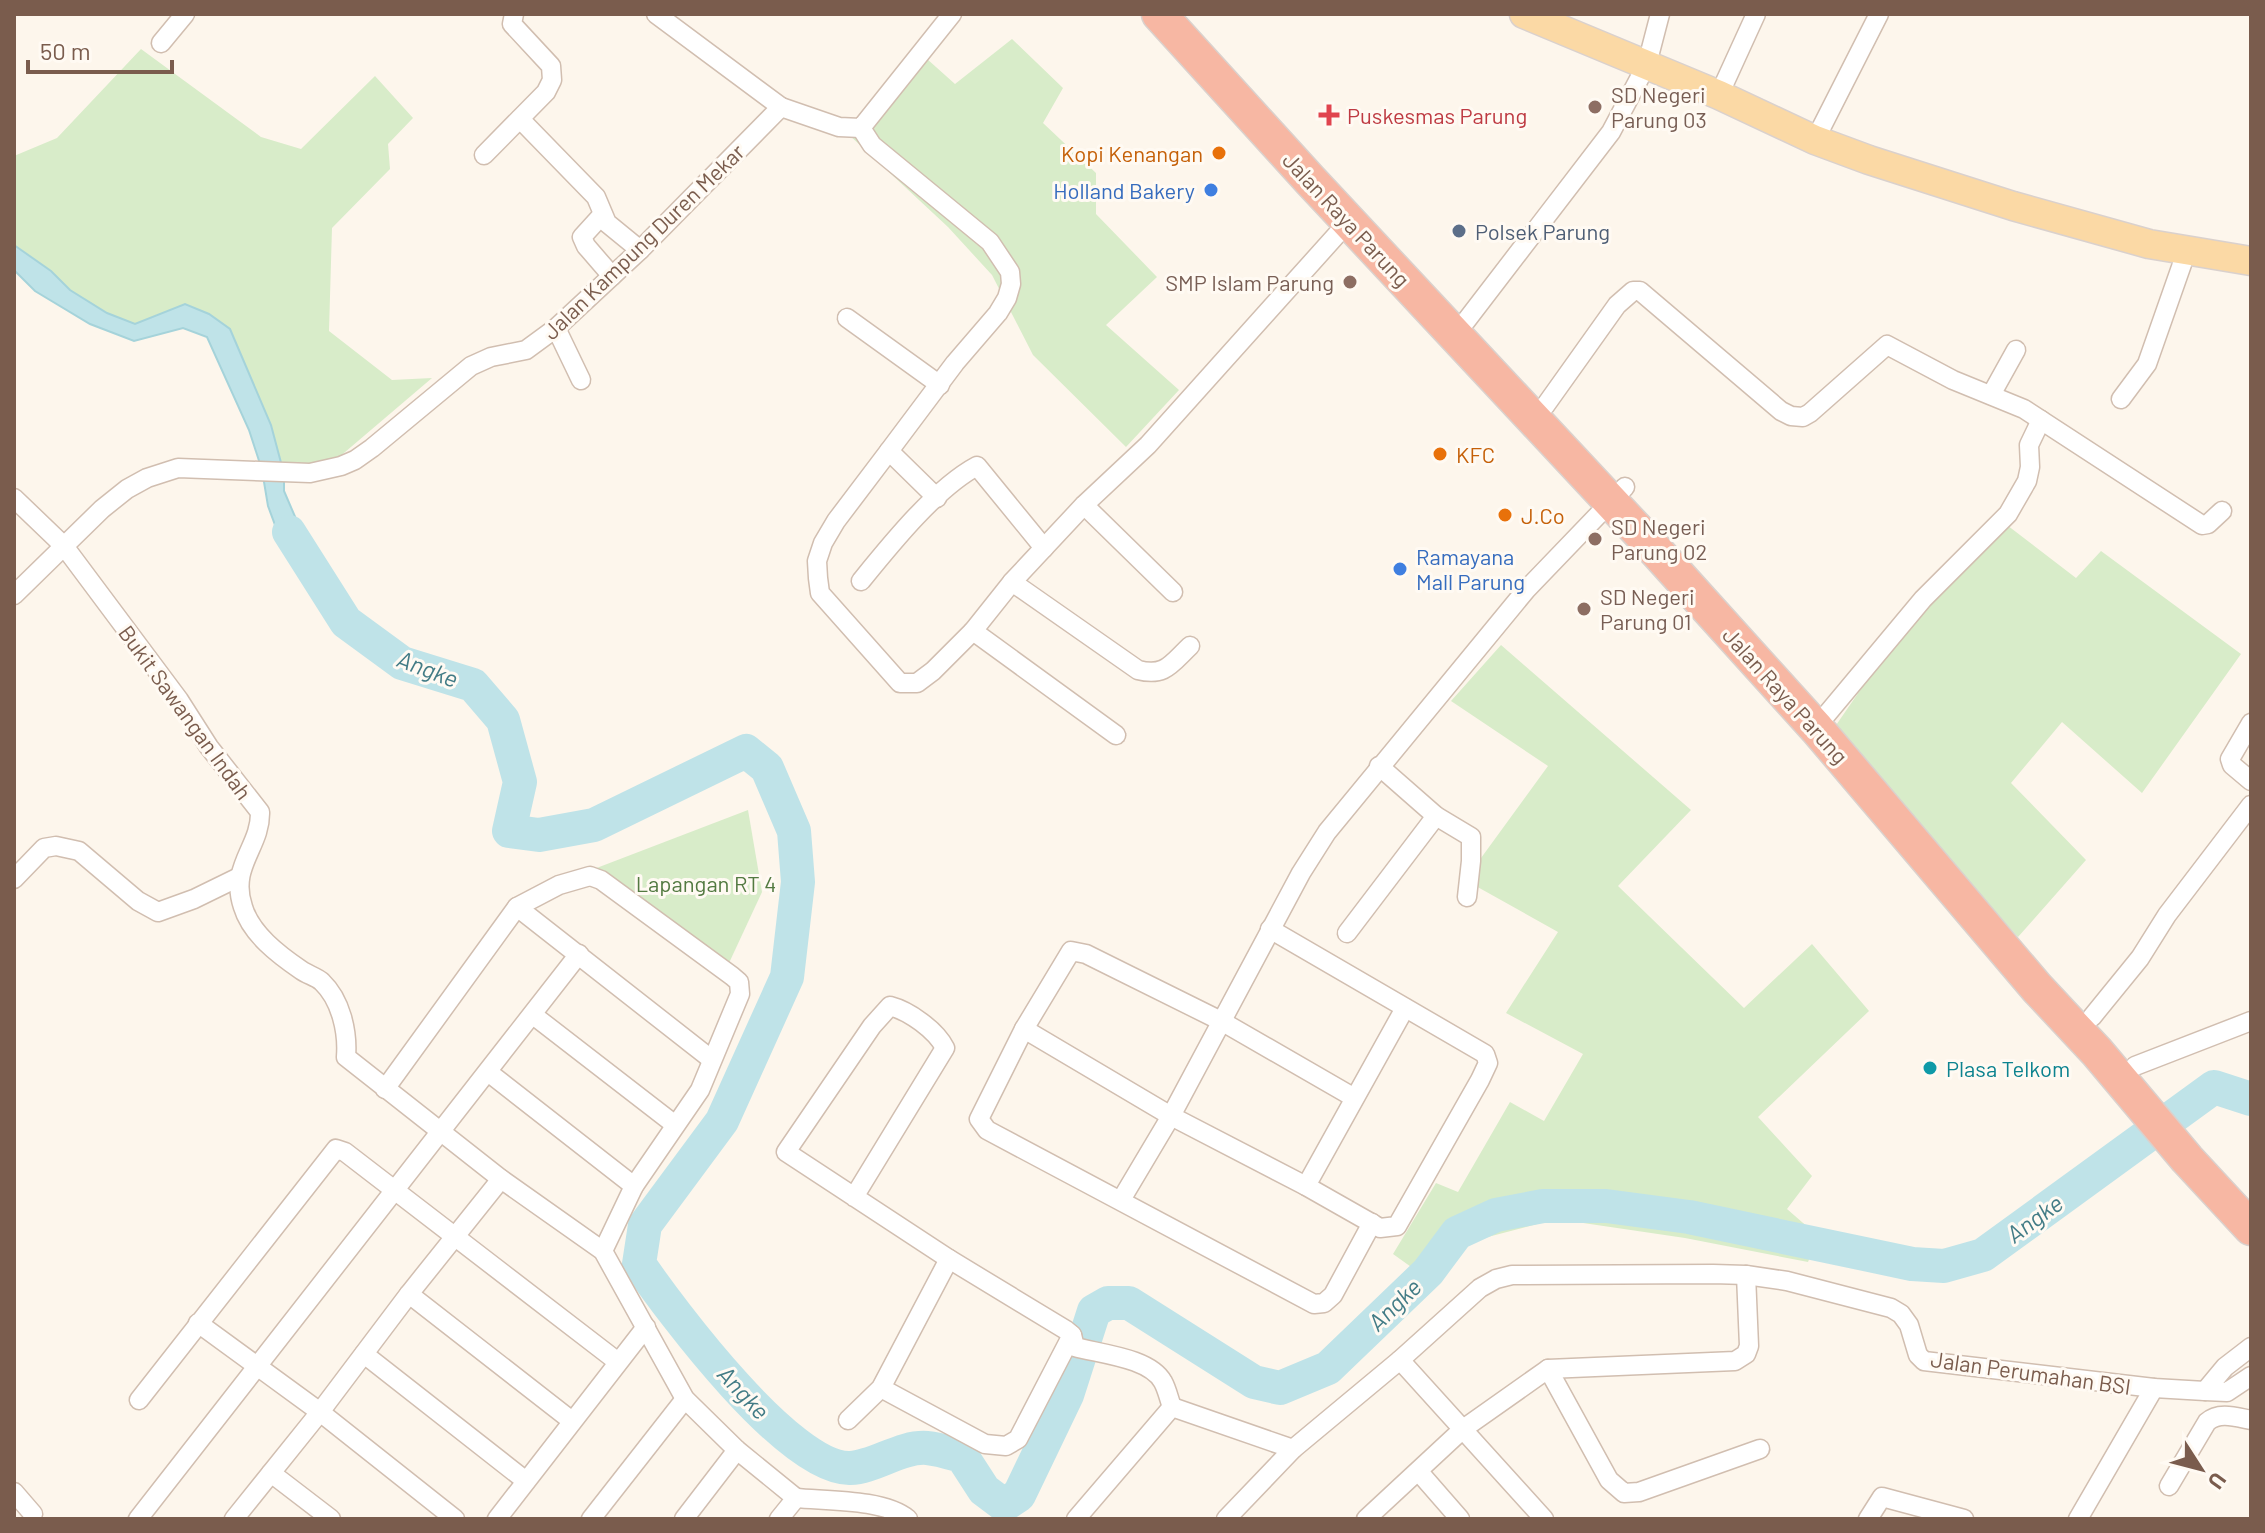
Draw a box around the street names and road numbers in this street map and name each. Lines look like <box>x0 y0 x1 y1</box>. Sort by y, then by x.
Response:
street label: Jalan Kampung Duren Mekar <box>537 138 749 344</box>
street label: Jalan Raya Parung <box>1278 146 1416 292</box>
street label: Bukit Sawangan Indah <box>114 620 258 804</box>
street label: Jalan Raya Parung <box>1718 622 1854 768</box>
street label: Jalan Perumahan BSI <box>1929 1345 2133 1399</box>

